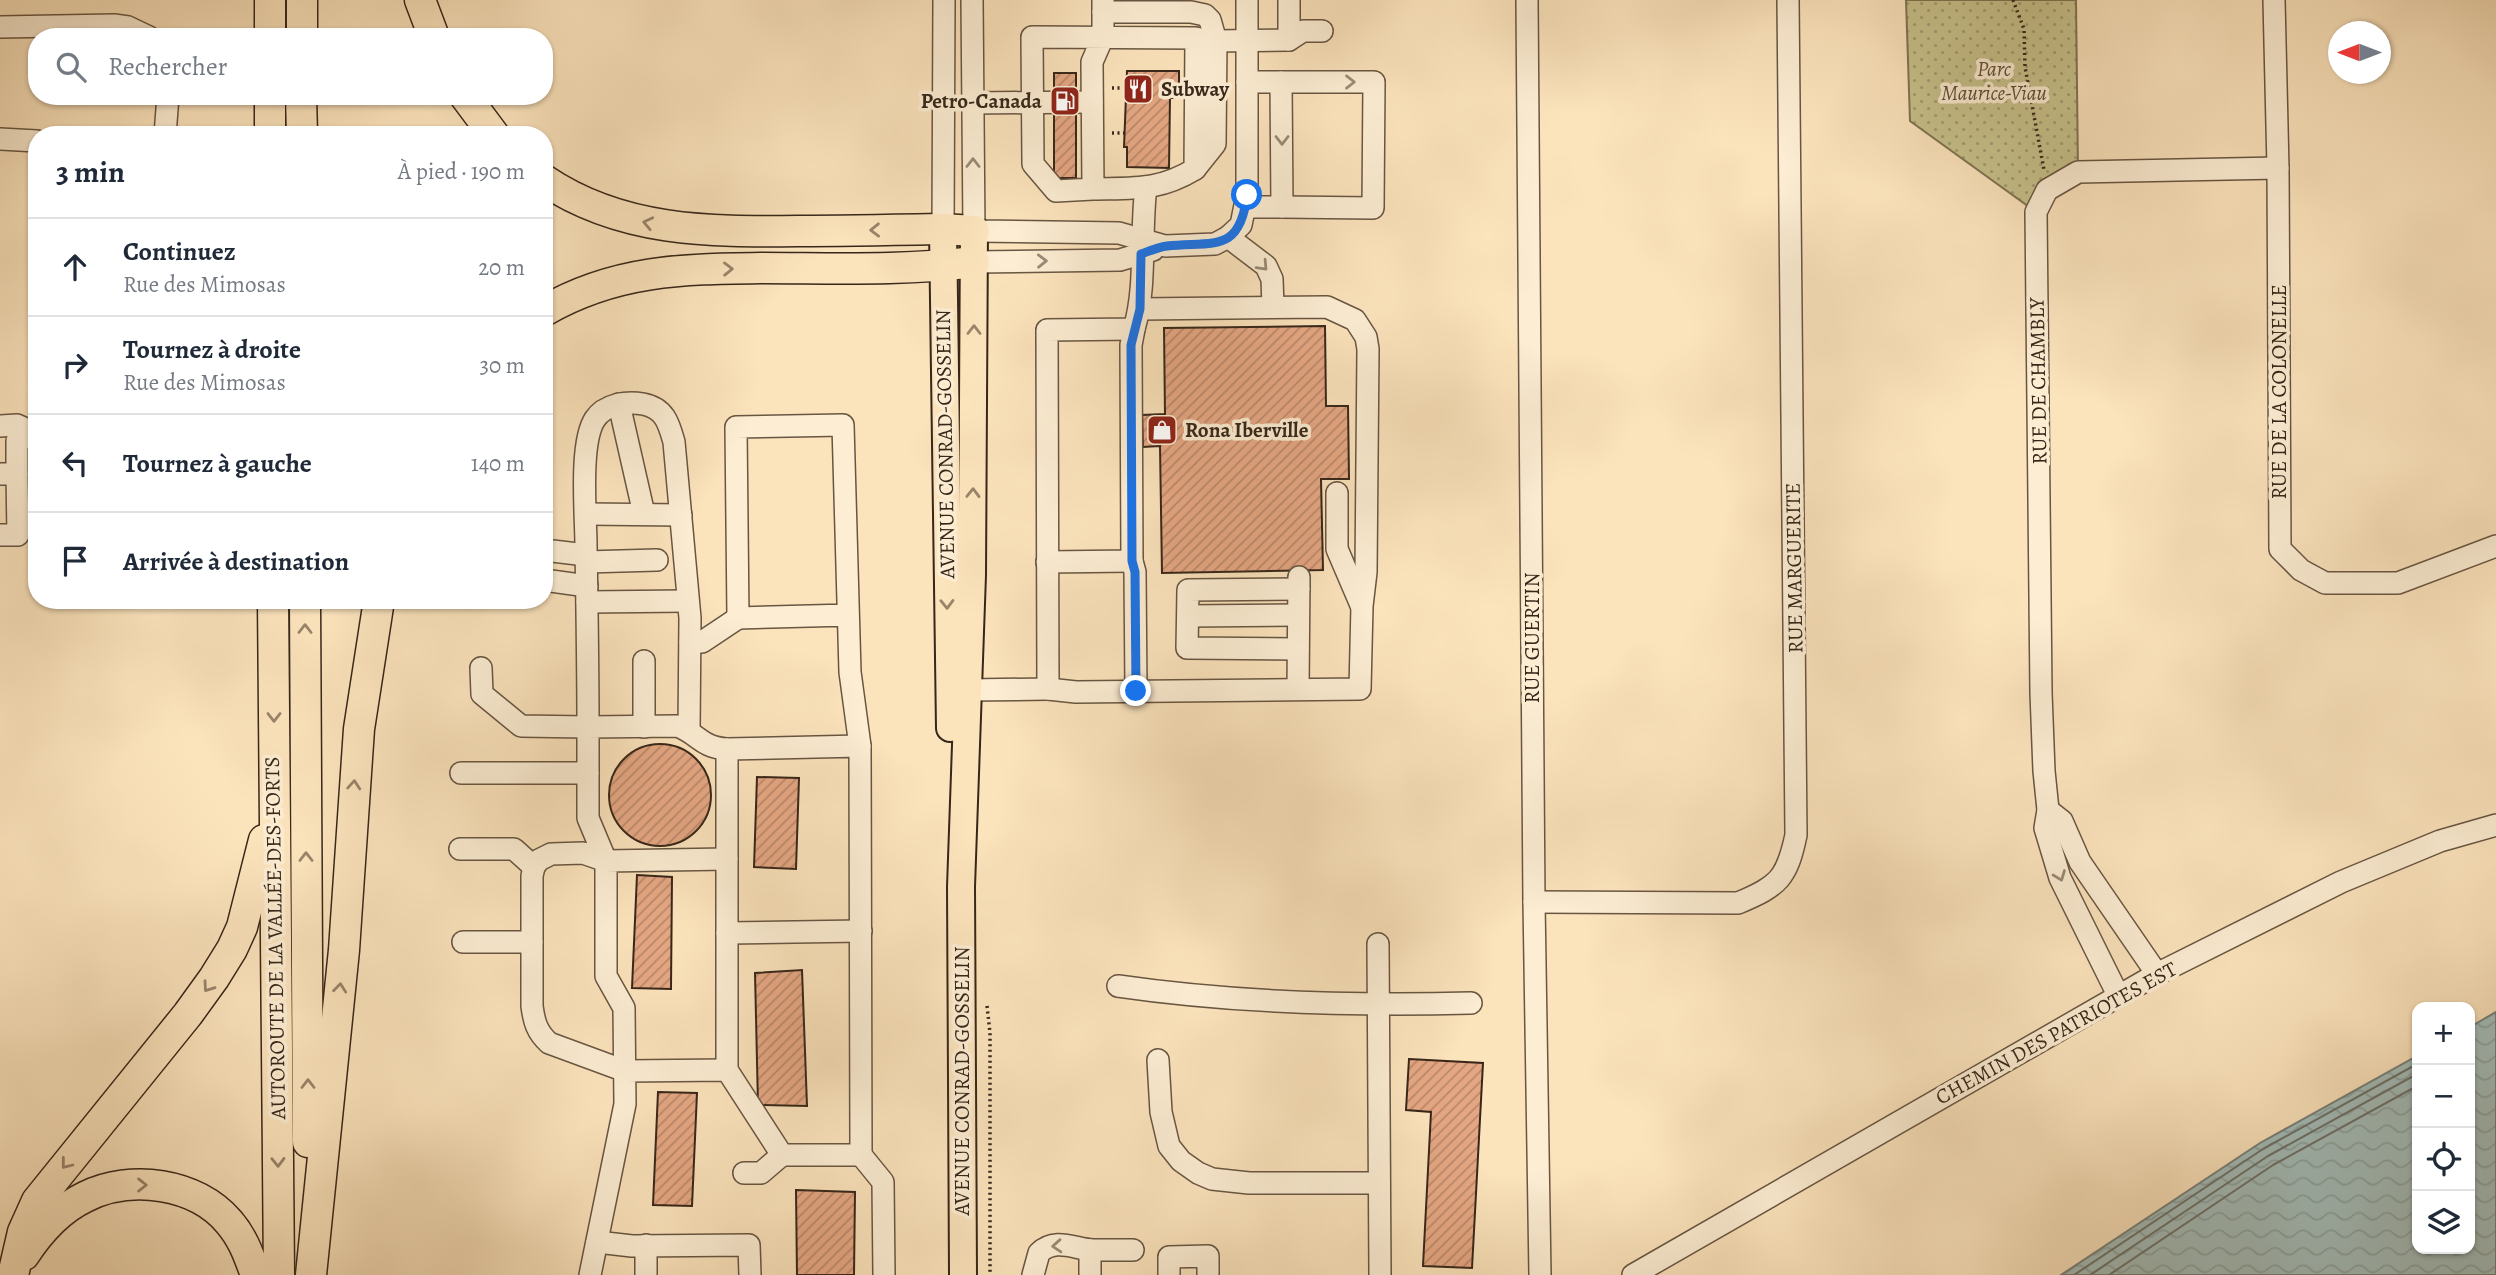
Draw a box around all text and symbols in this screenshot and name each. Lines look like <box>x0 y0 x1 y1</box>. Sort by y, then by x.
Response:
north arrow <box>2328 21 2391 84</box>
search box <box>28 28 553 105</box>
icon: search <box>52 48 90 86</box>
text: Rechercher <box>108 49 228 84</box>
park label: Parc Maurice-Viau <box>1941 55 2047 107</box>
restaurant icon: Subway <box>1121 72 1155 106</box>
one-way arrow <box>1345 74 1355 90</box>
place label: Subway <box>1161 75 1230 103</box>
fuel station icon: Petro-Canada <box>1048 84 1082 118</box>
place label: Petro-Canada <box>921 87 1043 115</box>
one-way arrow <box>1274 135 1290 146</box>
text: 3 min <box>56 152 125 192</box>
text: À pied · 190 m <box>398 156 525 187</box>
one-way arrow <box>966 157 981 168</box>
route start <box>1231 179 1262 210</box>
one-way arrow <box>642 216 654 231</box>
one-way arrow <box>869 222 879 238</box>
text: Continuez <box>123 234 236 269</box>
icon: ahead <box>56 248 94 286</box>
text: 20 m <box>478 252 525 283</box>
one-way arrow <box>1038 253 1048 269</box>
one-way arrow <box>1254 257 1267 270</box>
one-way arrow <box>723 261 733 277</box>
text: Rue des Mimosas <box>123 269 286 300</box>
street label: RUE DE LA COLONELLE <box>2265 284 2293 500</box>
street label: RUE DE CHAMBLY <box>2023 297 2053 465</box>
street label: AVENUE CONRAD-GOSSELIN <box>929 309 961 580</box>
one-way arrow <box>966 324 982 334</box>
text: Tournez à droite <box>123 332 301 367</box>
icon: right <box>56 346 94 384</box>
text: 30 m <box>479 350 525 381</box>
text: Rue des Mimosas <box>123 367 286 398</box>
shop icon: Rona Iberville <box>1145 413 1179 447</box>
place label: Rona Iberville <box>1185 416 1309 444</box>
icon: left <box>56 444 94 482</box>
text: Tournez à gauche <box>123 446 312 481</box>
text: 140 m <box>471 448 525 479</box>
street label: RUE MARGUERITE <box>1779 482 1809 654</box>
one-way arrow <box>965 487 981 498</box>
icon: arrive <box>56 542 94 580</box>
text: Arrivée à destination <box>123 544 349 579</box>
street label: RUE GUERTIN <box>1518 573 1546 703</box>
one-way arrow <box>939 599 955 610</box>
one-way arrow <box>297 624 313 634</box>
route end <box>1120 675 1151 706</box>
one-way arrow <box>266 713 282 723</box>
street label: AUTOROUTE DE LA VALLÉE-DES-FORTS <box>258 756 292 1121</box>
one-way arrow <box>346 779 361 790</box>
one-way arrow <box>298 851 314 862</box>
one-way arrow <box>2052 869 2066 881</box>
street label: AVENUE CONRAD-GOSSELIN <box>948 946 976 1217</box>
street label: CHEMIN DES PATRIOTES EST <box>1930 955 2182 1111</box>
one-way arrow <box>203 979 216 992</box>
one-way arrow <box>332 982 347 993</box>
map controls <box>2412 1002 2475 1254</box>
button: + <box>2412 1002 2475 1065</box>
button: − <box>2412 1065 2475 1128</box>
one-way arrow <box>300 1079 315 1090</box>
button: locate <box>2412 1128 2475 1191</box>
one-way arrow <box>61 1156 74 1169</box>
one-way arrow <box>270 1156 285 1167</box>
one-way arrow <box>137 1178 148 1193</box>
button: layers <box>2412 1191 2475 1254</box>
one-way arrow <box>1051 1238 1062 1253</box>

